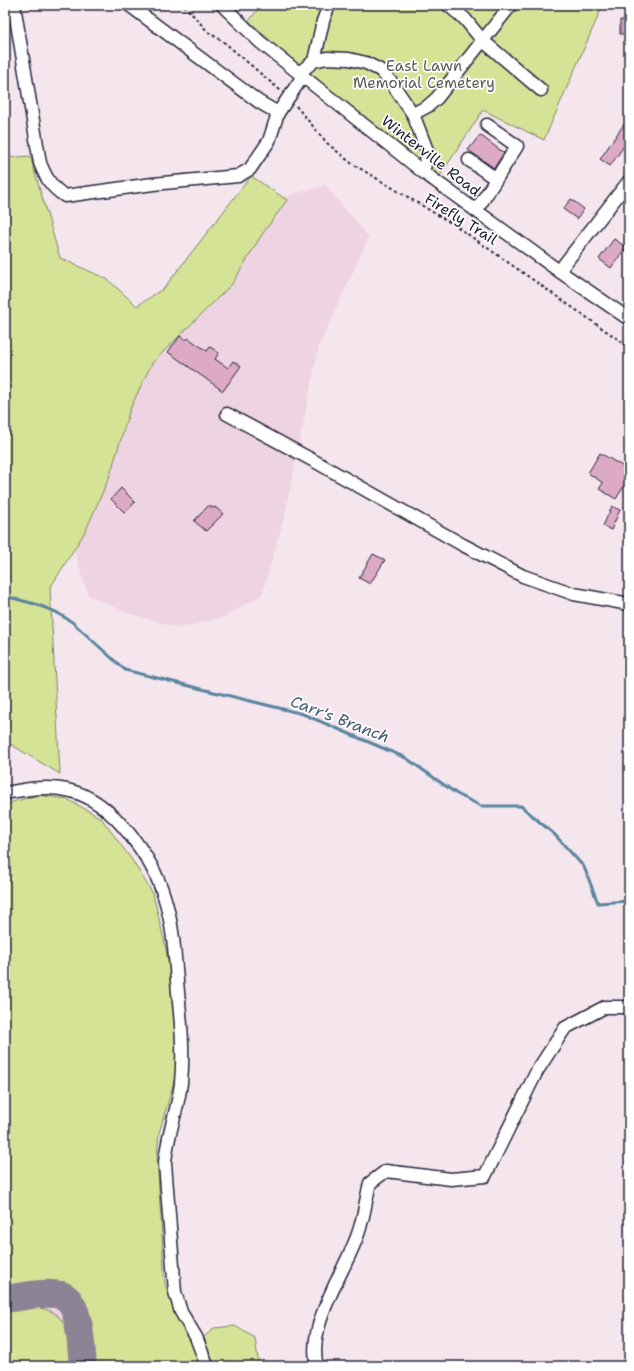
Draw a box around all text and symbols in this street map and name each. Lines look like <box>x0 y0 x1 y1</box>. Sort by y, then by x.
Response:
park label: East Lawn Memorial Cemetery <box>353 56 495 93</box>
street label: Winterville Road <box>377 111 485 201</box>
street label: Firefly Trail <box>421 189 502 250</box>
water label: Carr's Branch <box>288 691 392 747</box>

